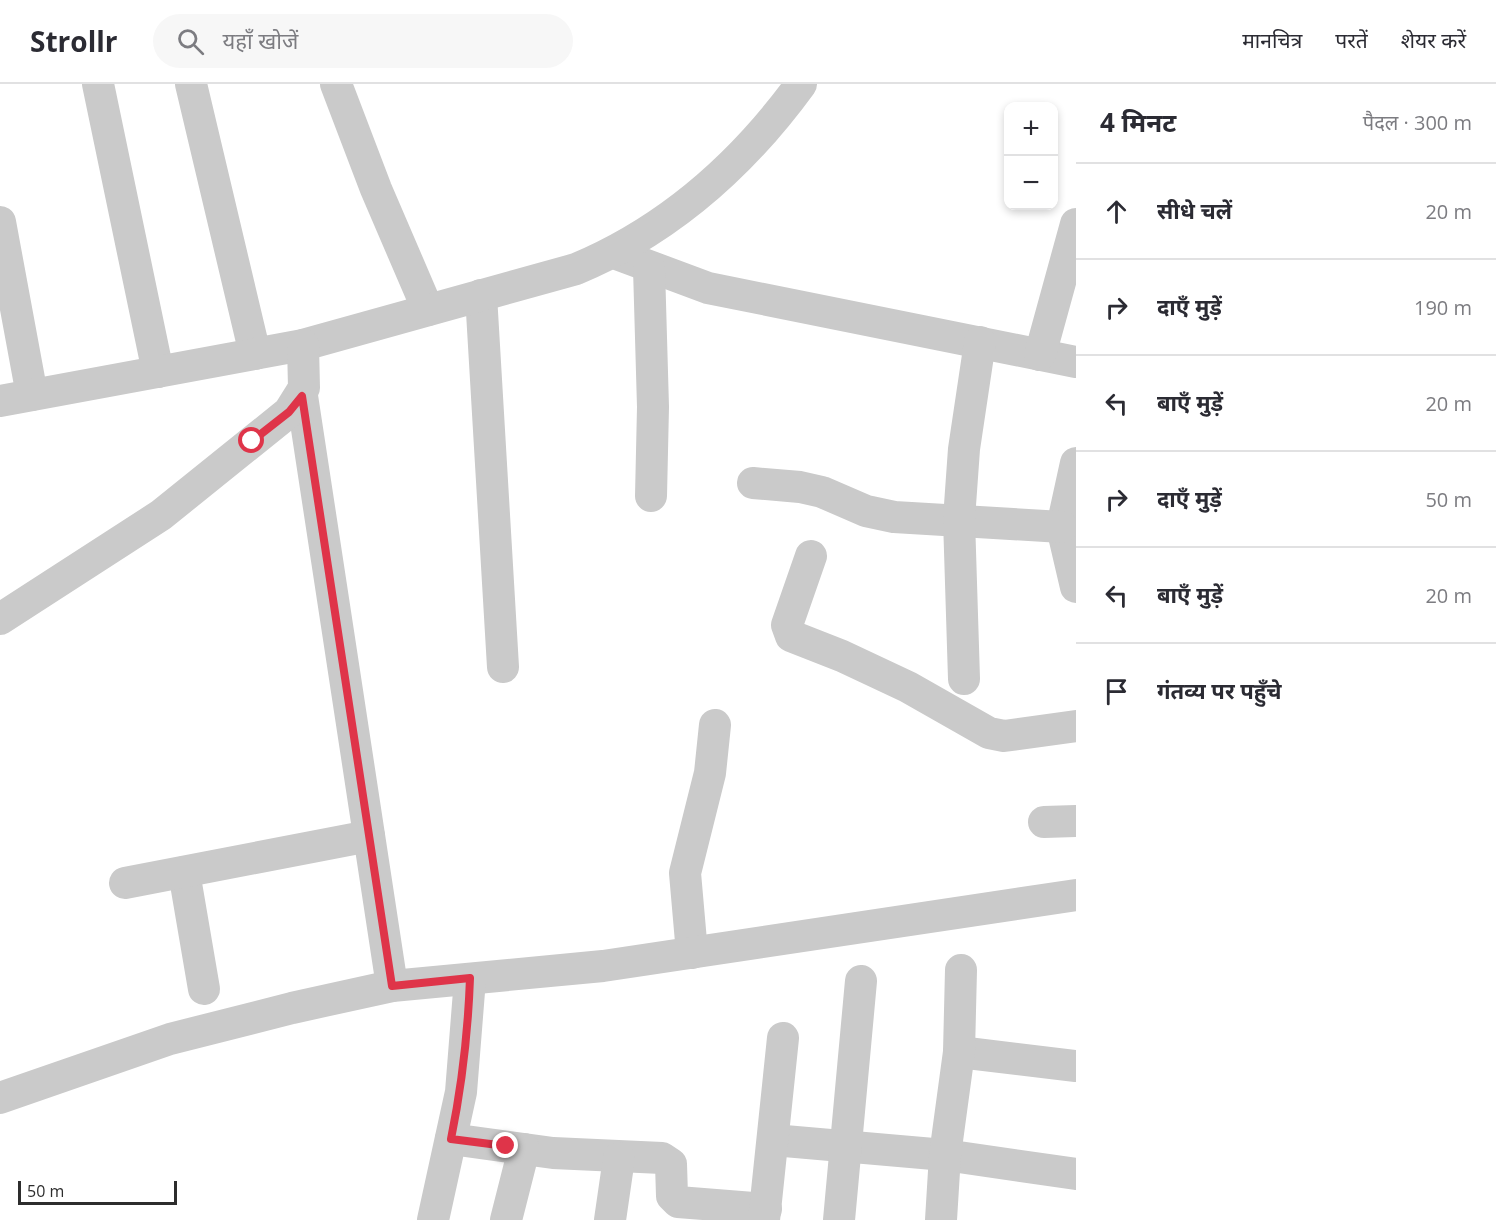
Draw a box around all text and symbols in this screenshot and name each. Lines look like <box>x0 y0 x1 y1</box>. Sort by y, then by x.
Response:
search box <box>153 14 573 68</box>
text: Strollr <box>30 22 117 60</box>
icon: search <box>174 25 207 58</box>
text: यहाँ खोजें <box>222 25 298 55</box>
text: मानचित्र <box>1242 26 1302 54</box>
text: परतें <box>1335 26 1368 54</box>
text: शेयर करें <box>1401 26 1466 54</box>
map controls <box>1004 102 1058 210</box>
button: + <box>1004 102 1058 156</box>
text: 4 मिनट <box>1100 104 1176 140</box>
text: पैदल · 300 m <box>1363 109 1472 136</box>
button: − <box>1004 156 1058 210</box>
icon: ahead <box>1100 195 1133 228</box>
text: सीधे चलें <box>1157 195 1232 225</box>
text: 20 m <box>1425 198 1472 225</box>
icon: right <box>1100 291 1133 324</box>
text: दाएँ मुड़ें <box>1157 291 1222 321</box>
text: 190 m <box>1414 294 1472 321</box>
icon: left <box>1100 387 1133 420</box>
text: बाएँ मुड़ें <box>1157 387 1223 417</box>
text: 20 m <box>1425 390 1472 417</box>
route start <box>238 427 264 453</box>
icon: right <box>1100 483 1133 516</box>
text: दाएँ मुड़ें <box>1157 483 1222 513</box>
text: 50 m <box>1425 486 1472 513</box>
icon: left <box>1100 579 1133 612</box>
text: बाएँ मुड़ें <box>1157 579 1223 609</box>
text: 20 m <box>1425 582 1472 609</box>
icon: arrive <box>1100 675 1133 708</box>
text: गंतव्य पर पहुँचे <box>1157 675 1282 705</box>
route end <box>492 1132 518 1158</box>
scale bar <box>18 1178 177 1206</box>
text: 50 m <box>27 1180 64 1202</box>

